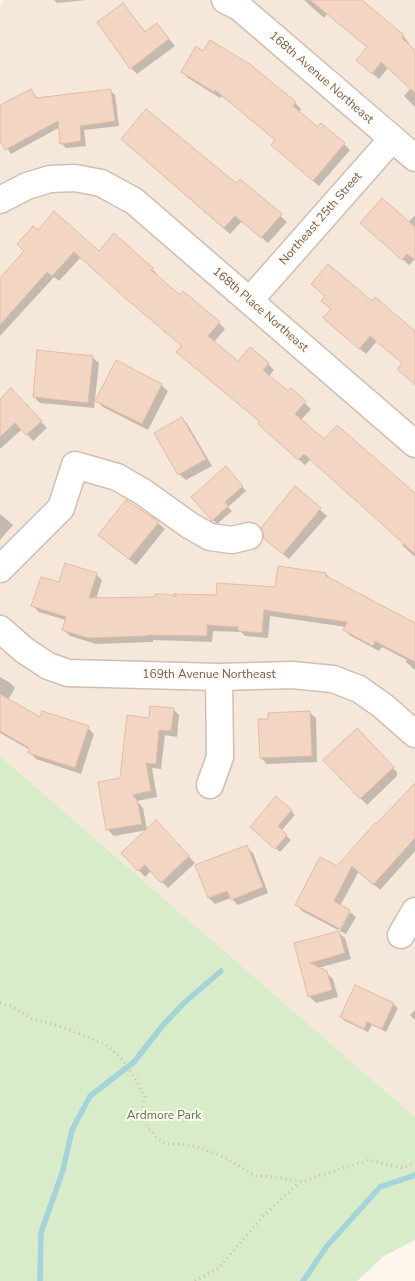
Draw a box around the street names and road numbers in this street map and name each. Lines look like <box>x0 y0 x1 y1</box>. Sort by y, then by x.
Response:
street label: 168th Avenue Northeast <box>266 29 376 127</box>
street label: Northeast 25th Street <box>277 170 365 268</box>
street label: 168th Place Northeast <box>209 265 311 355</box>
street label: 169th Avenue Northeast <box>142 668 276 682</box>

